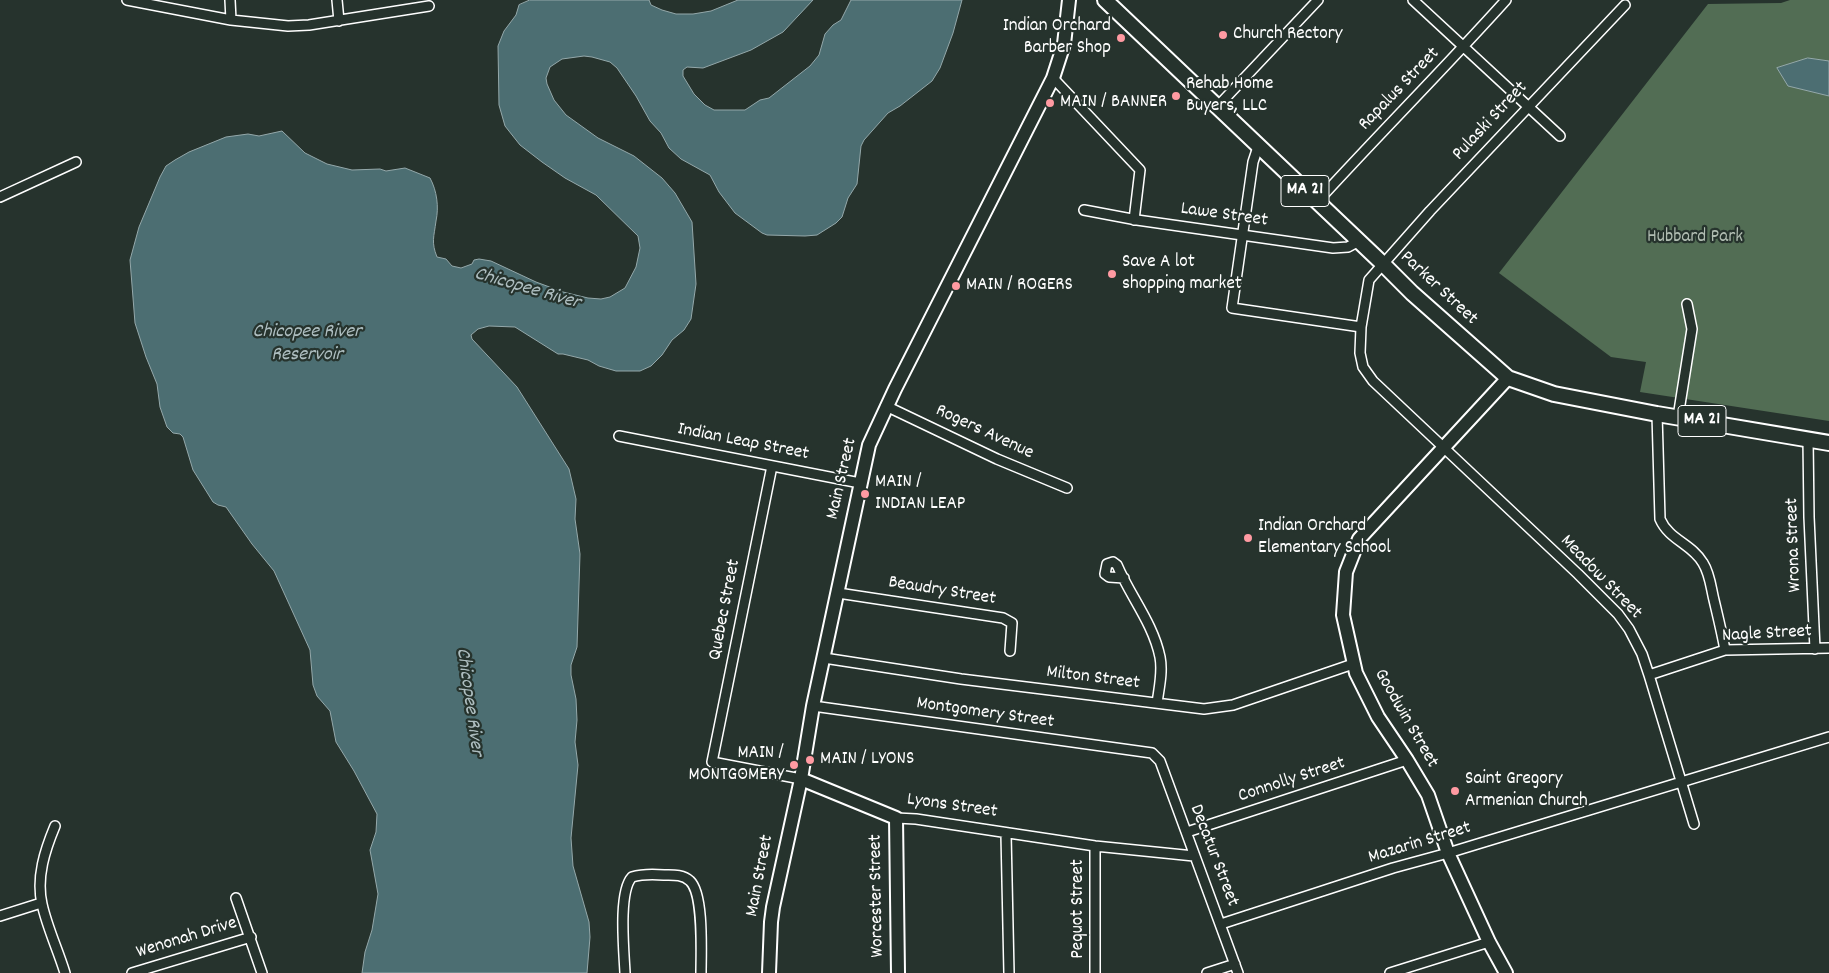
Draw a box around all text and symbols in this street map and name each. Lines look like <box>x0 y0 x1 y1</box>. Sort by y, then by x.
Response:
place label: Indian Orchard Barber Shop <box>1003 16 1111 60</box>
place label: Church Rectory <box>1233 24 1342 46</box>
marker: Church Rectory <box>1217 29 1229 41</box>
marker: Indian Orchard Barber Shop <box>1115 32 1127 44</box>
street label: Rapalus Street <box>1355 44 1445 136</box>
place label: Rehab Home Buyers, LLC <box>1186 74 1273 118</box>
street label: Pulaski Street <box>1449 78 1533 166</box>
marker: Rehab Home Buyers, LLC <box>1170 90 1182 102</box>
place label: MAIN / BANNER <box>1060 92 1167 114</box>
marker: MAIN / BANNER <box>1044 97 1056 109</box>
road number: MA 21 <box>1281 176 1329 207</box>
street label: Lawe Street <box>1179 199 1269 233</box>
park label: Hubbard Park <box>1647 227 1743 249</box>
street label: Parker Street <box>1394 247 1482 331</box>
place label: Save A lot shopping market <box>1122 252 1242 296</box>
water label: Chicopee River <box>471 263 583 317</box>
marker: Save A lot shopping market <box>1106 268 1118 280</box>
place label: MAIN / ROGERS <box>966 275 1073 297</box>
marker: MAIN / ROGERS <box>950 280 962 292</box>
water label: Chicopee River Reservoir <box>253 321 361 368</box>
street label: Rogers Avenue <box>931 400 1037 466</box>
road number: MA 21 <box>1678 406 1726 436</box>
street label: Indian Leap Street <box>675 419 811 467</box>
street label: Main Street <box>823 436 863 522</box>
place label: MAIN / INDIAN LEAP <box>875 472 965 516</box>
marker: MAIN / INDIAN LEAP <box>859 488 871 500</box>
street label: Wrona Street <box>1782 497 1808 593</box>
place label: Indian Orchard Elementary School <box>1258 516 1391 560</box>
street label: Meadow Street <box>1554 531 1646 625</box>
marker: Indian Orchard Elementary School <box>1242 532 1254 544</box>
street label: Quebec Street <box>705 558 747 662</box>
street label: Beaudry Street <box>887 572 997 612</box>
street label: Nagle Street <box>1721 621 1813 649</box>
water label: Chicopee River <box>449 646 487 758</box>
street label: Milton Street <box>1045 662 1141 696</box>
street label: Goodwin Street <box>1368 665 1442 773</box>
street label: Montgomery Street <box>915 693 1055 735</box>
place label: MAIN / MONTGOMERY <box>689 743 784 787</box>
place label: MAIN / LYONS <box>820 749 914 771</box>
street label: Connolly Street <box>1236 753 1348 809</box>
marker: MAIN / LYONS <box>804 754 816 766</box>
marker: MAIN / MONTGOMERY <box>788 759 800 771</box>
place label: Saint Gregory Armenian Church <box>1465 769 1588 813</box>
marker: Saint Gregory Armenian Church <box>1449 785 1461 797</box>
street label: Lyons Street <box>905 789 999 825</box>
street label: Decatur Street <box>1183 802 1243 910</box>
street label: Mazarin Street <box>1366 818 1474 870</box>
street label: Main Street <box>742 833 780 919</box>
street label: Worcester Street <box>866 834 890 958</box>
street label: Pequot Street <box>1068 859 1090 959</box>
street label: Wenonah Drive <box>134 913 240 965</box>

